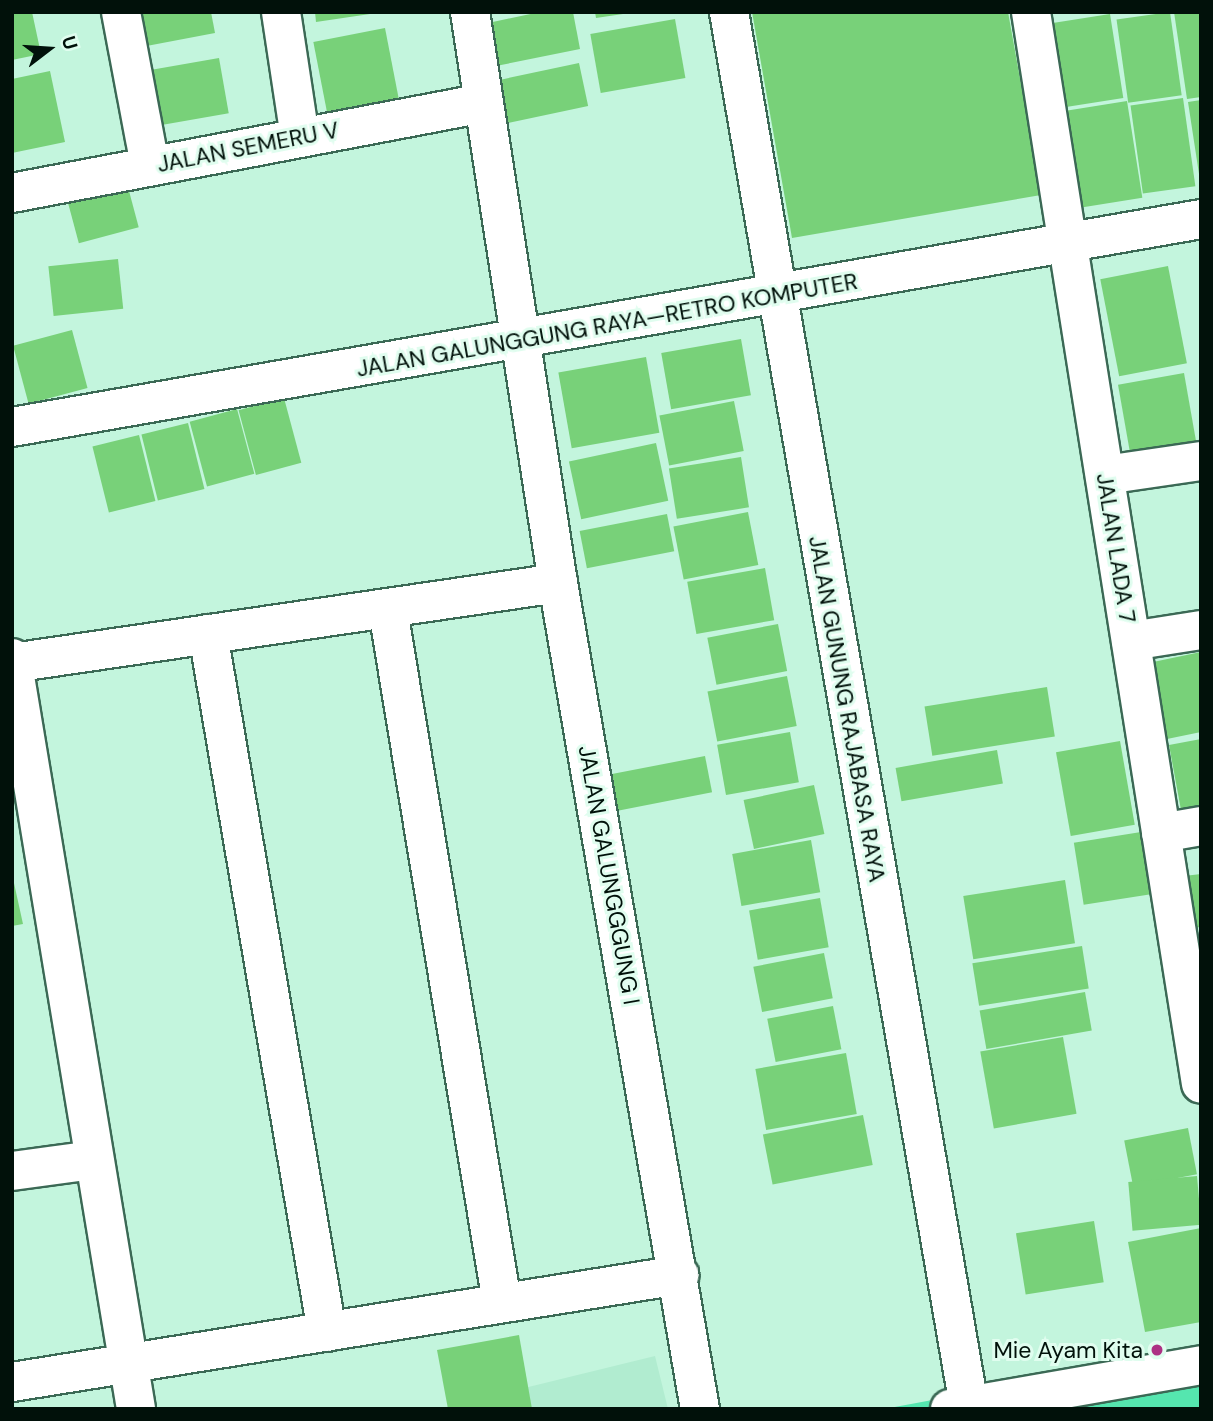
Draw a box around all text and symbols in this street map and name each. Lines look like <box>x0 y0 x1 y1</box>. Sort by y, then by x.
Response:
north arrow <box>14 14 84 84</box>
text: U <box>56 33 83 53</box>
street label: JALAN SEMERU V <box>155 116 341 178</box>
street label: JALAN GALUNGGUNG RAYA—RETRO KOMPUTER <box>354 267 860 383</box>
street label: JALAN LADA 7 <box>1091 471 1141 625</box>
street label: JALAN GUNUNG RAJABASA RAYA <box>803 534 891 884</box>
street label: JALAN GALUNGGGUNG I <box>573 743 645 1007</box>
place label: Mie Ayam Kita <box>993 1336 1143 1364</box>
marker: Mie Ayam Kita <box>1149 1342 1165 1358</box>

